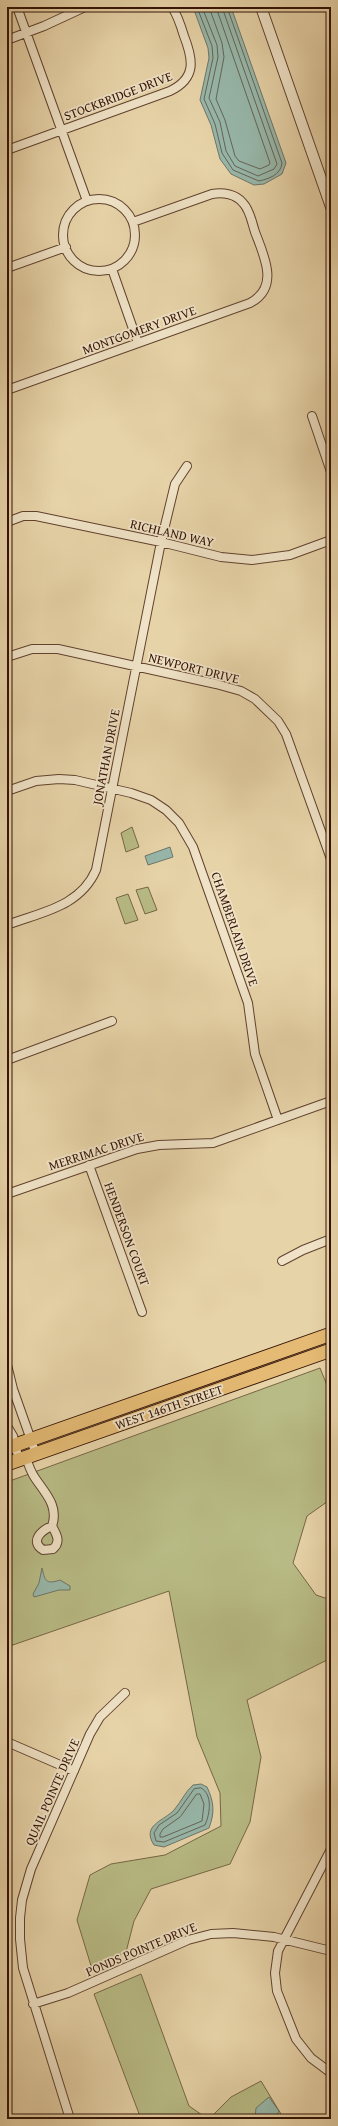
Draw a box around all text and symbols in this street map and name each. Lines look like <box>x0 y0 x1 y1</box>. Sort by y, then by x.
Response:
street label: STOCKBRIDGE DRIVE <box>61 66 175 125</box>
street label: MONTGOMERY DRIVE <box>79 300 199 359</box>
street label: RICHLAND WAY <box>128 514 216 552</box>
street label: NEWPORT DRIVE <box>147 648 242 689</box>
street label: JONATHAN DRIVE <box>87 707 125 809</box>
street label: CHAMBERLAIN DRIVE <box>207 869 264 989</box>
street label: MERRIMAC DRIVE <box>46 1127 146 1175</box>
street label: HENDERSON COURT <box>99 1179 155 1289</box>
street label: WEST 146TH STREET <box>112 1379 226 1434</box>
street label: QUAIL POINTE DRIVE <box>20 1735 84 1849</box>
street label: PONDS POINTE DRIVE <box>82 1917 200 1981</box>

